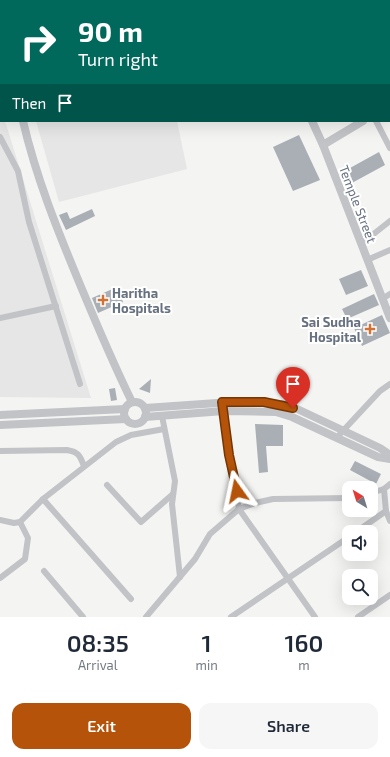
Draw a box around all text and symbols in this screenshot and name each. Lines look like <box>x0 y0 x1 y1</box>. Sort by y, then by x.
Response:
text: 90 m <box>78 14 143 48</box>
icon: right <box>12 16 64 68</box>
text: Turn right <box>78 48 158 70</box>
icon: arrive <box>54 92 76 114</box>
text: Then <box>12 94 46 112</box>
street label: Temple Street <box>336 163 380 245</box>
place label: Haritha Hospitals <box>112 285 171 316</box>
marker: Haritha Hospitals <box>97 294 109 306</box>
place label: Sai Sudha Hospital <box>301 314 362 345</box>
marker: Sai Sudha Hospital <box>364 323 376 335</box>
pin <box>276 367 310 408</box>
icon: arrive <box>282 373 304 395</box>
position arrow <box>216 470 258 512</box>
north arrow <box>342 481 378 517</box>
map controls <box>342 481 378 605</box>
button: sound <box>342 525 378 561</box>
button: search <box>342 569 378 605</box>
text: 08:35 <box>67 628 129 657</box>
text: 1 <box>202 628 212 657</box>
text: 160 <box>284 628 323 657</box>
text: Arrival <box>78 657 118 673</box>
text: min <box>196 657 218 673</box>
text: m <box>298 657 310 673</box>
button: Exit <box>12 703 191 749</box>
button: Share <box>199 703 378 749</box>

